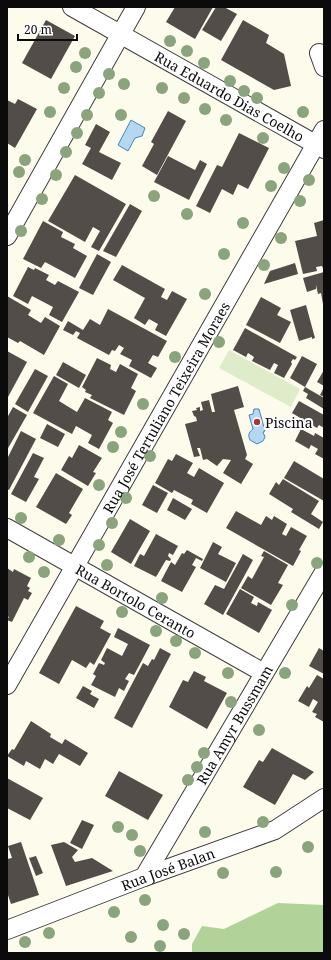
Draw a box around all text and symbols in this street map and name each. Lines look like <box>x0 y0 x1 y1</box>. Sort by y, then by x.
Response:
scale bar <box>18 16 77 42</box>
text: 20 m <box>24 21 52 38</box>
street label: Rua Eduardo Dias Coelho <box>152 46 308 146</box>
street label: Rua José Tertuliano Teixeira Moraes <box>98 298 234 516</box>
place label: Piscina <box>265 413 313 432</box>
marker: Piscina <box>252 417 262 427</box>
street label: Rua Bortolo Ceranto <box>72 559 199 642</box>
street label: Rua Amyr Bussmam <box>191 661 277 788</box>
street label: Rua José Balan <box>118 843 217 895</box>

